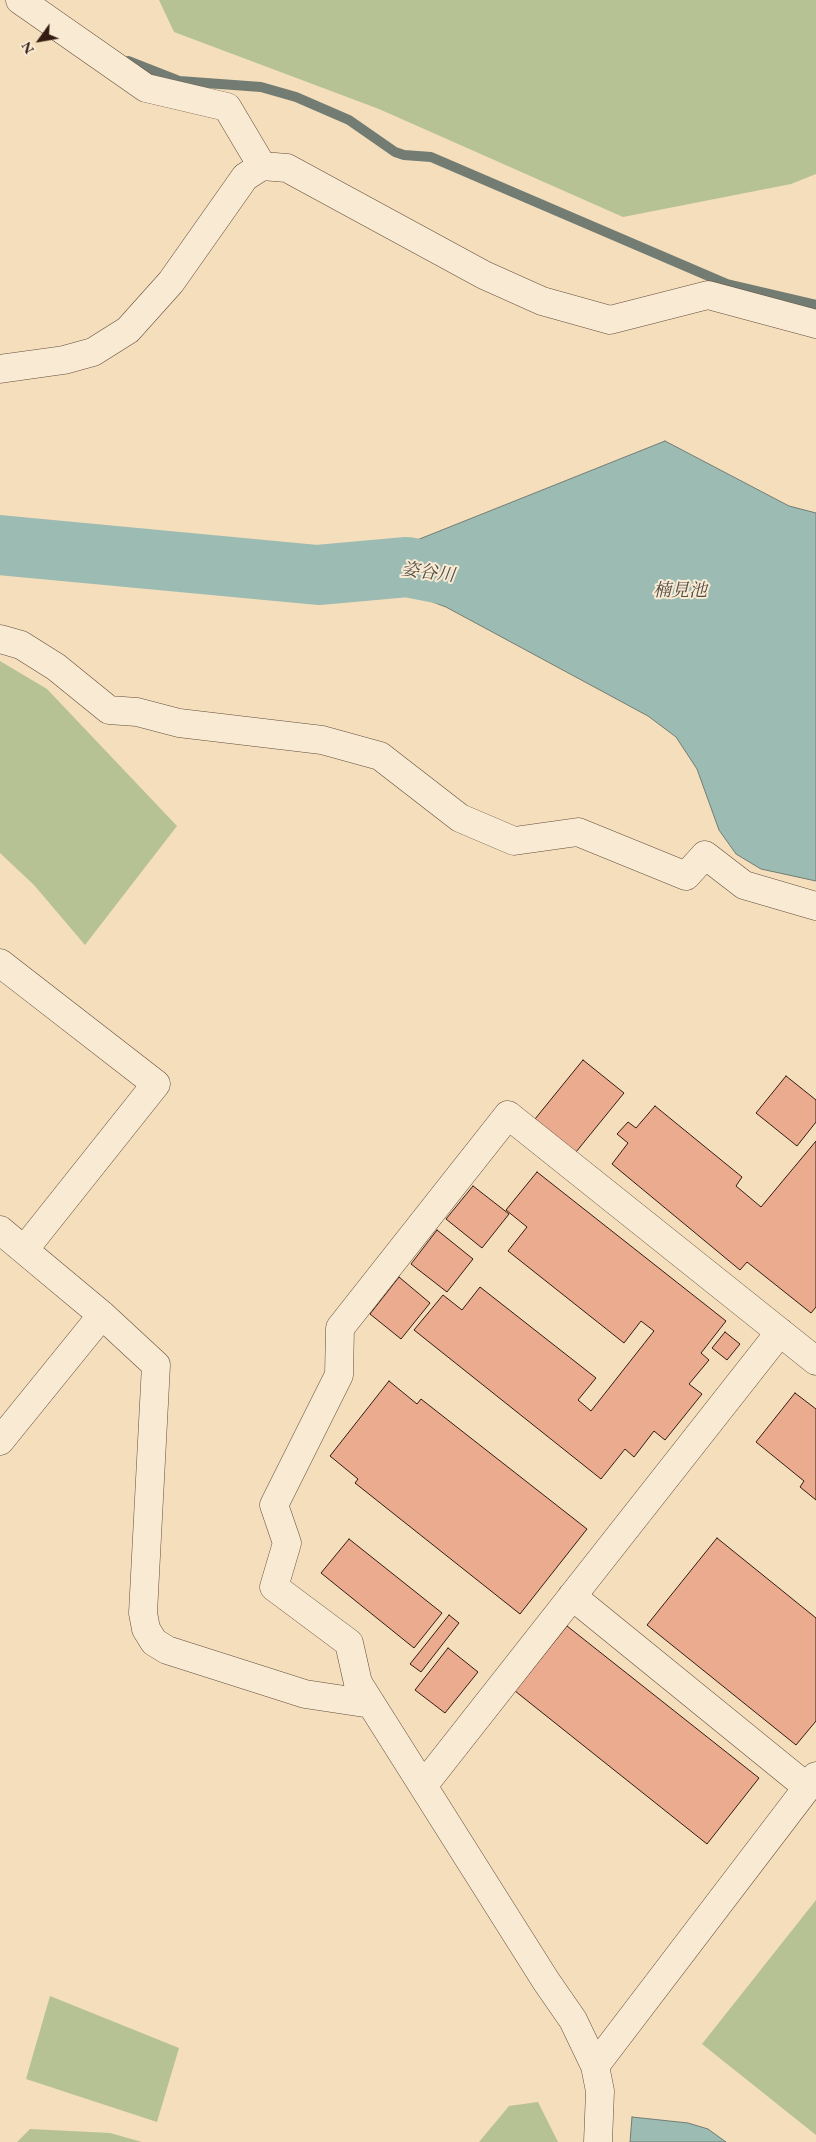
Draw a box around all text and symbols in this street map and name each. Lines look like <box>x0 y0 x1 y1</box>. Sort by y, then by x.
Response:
north arrow <box>15 15 65 65</box>
text: N <box>17 38 38 58</box>
water label: 姿谷川 <box>400 559 456 587</box>
water label: 楠見池 <box>653 580 707 602</box>

